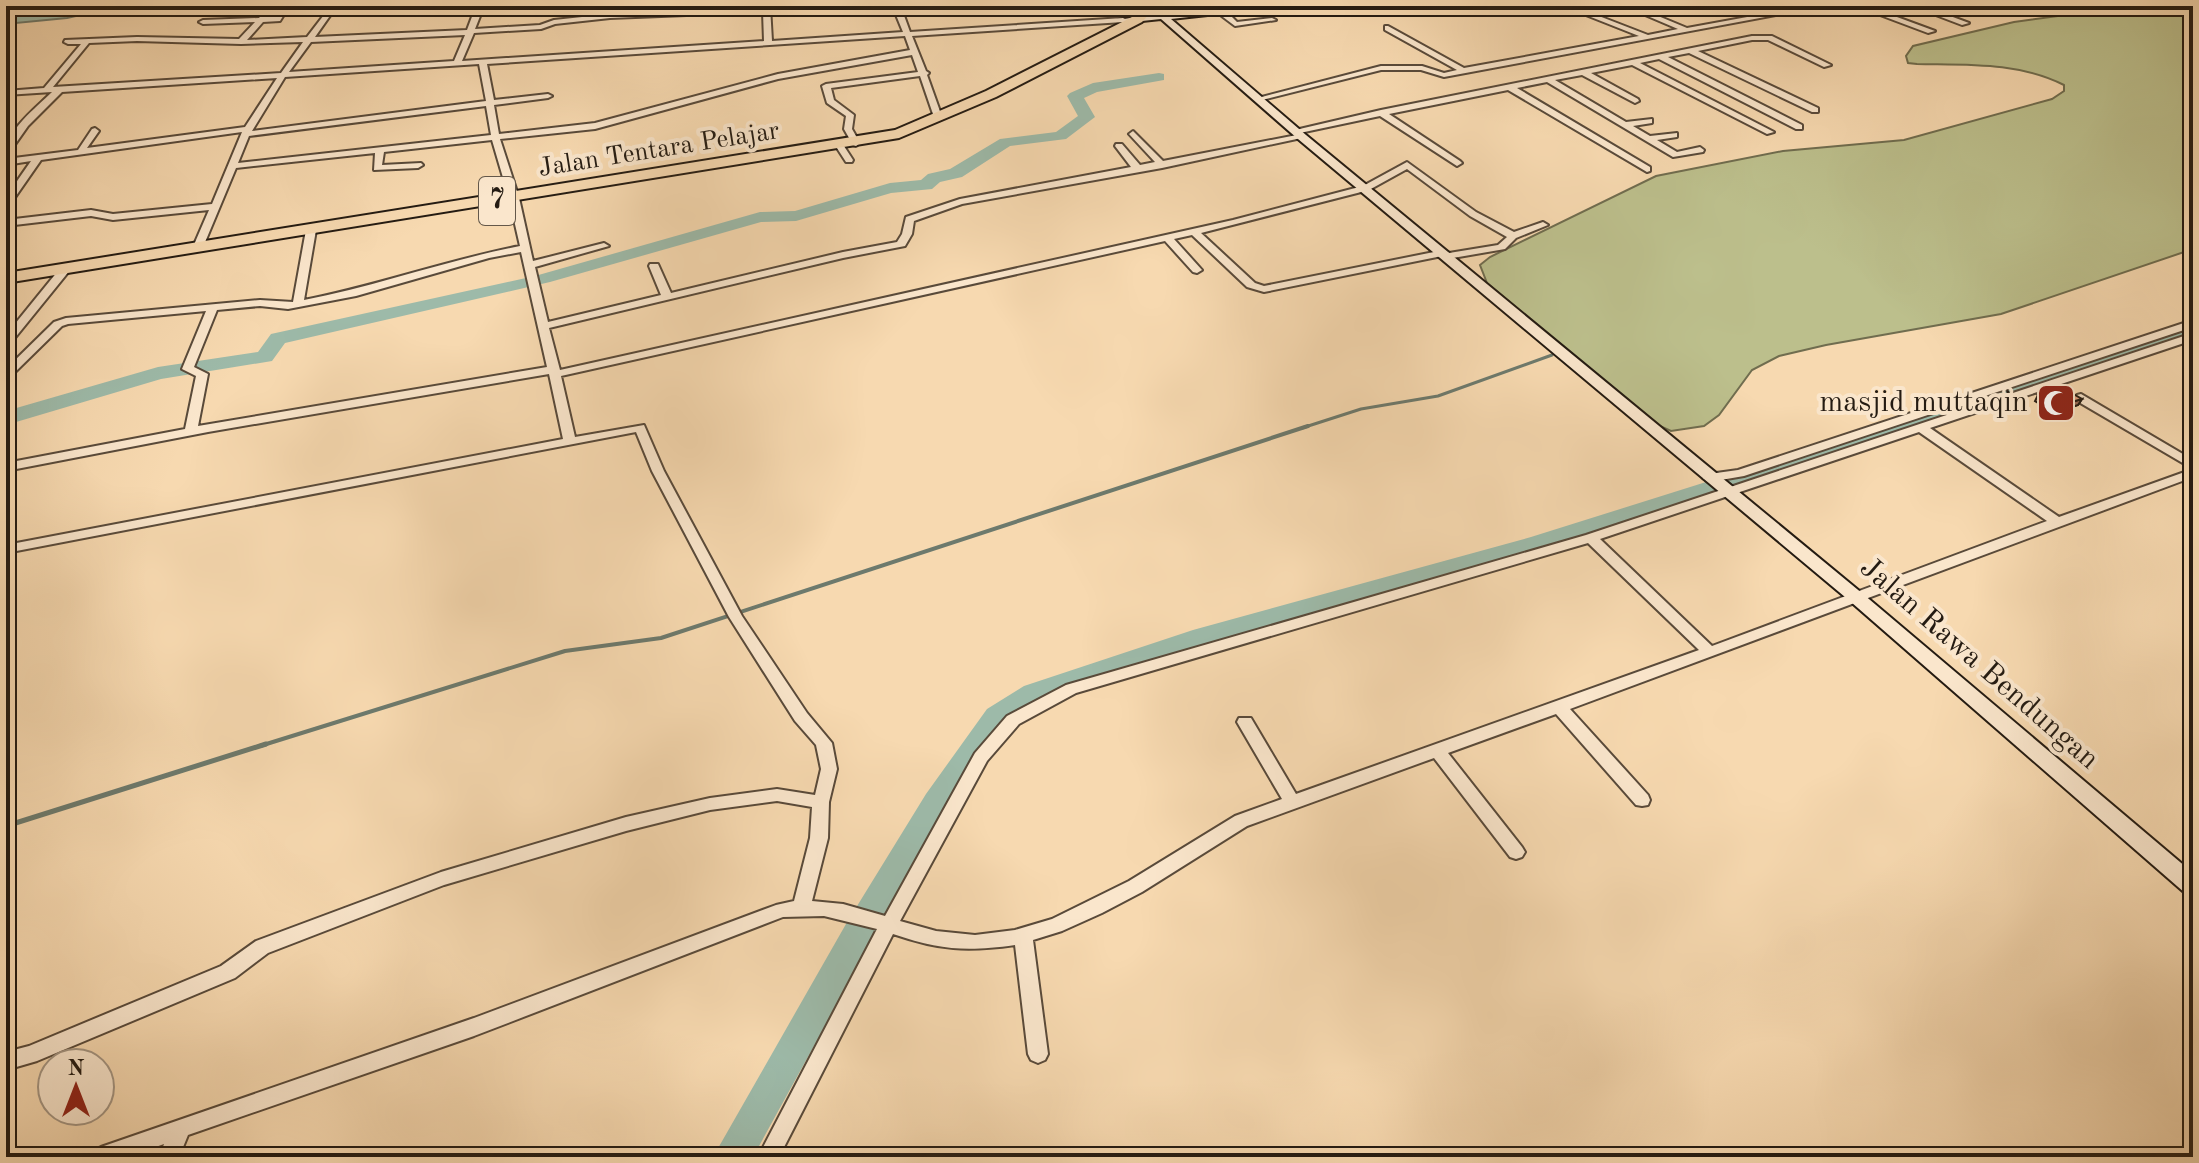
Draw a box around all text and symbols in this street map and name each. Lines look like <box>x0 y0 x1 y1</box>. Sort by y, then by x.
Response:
street label: Jalan Tentara Pelajar <box>537 118 782 182</box>
road number: 7 <box>479 177 515 225</box>
mosque icon: masjid muttaqin <box>2035 382 2077 424</box>
place label: masjid muttaqin <box>1820 388 2028 418</box>
street label: Jalan Rawa Bendungan <box>1854 552 2104 776</box>
north arrow <box>36 1047 116 1127</box>
text: N <box>68 1058 85 1080</box>

